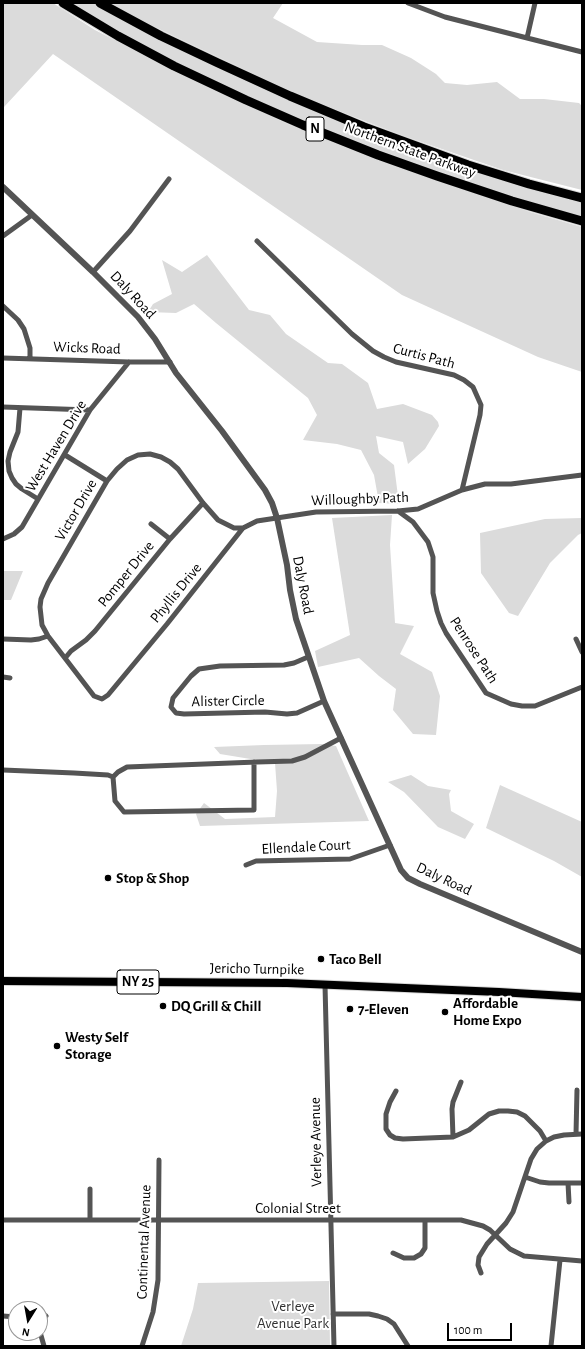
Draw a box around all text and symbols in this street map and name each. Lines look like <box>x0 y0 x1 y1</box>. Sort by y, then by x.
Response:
road number: N <box>306 117 324 141</box>
street label: Northern State Parkway <box>342 118 478 182</box>
street label: Daly Road <box>106 267 160 323</box>
street label: Wicks Road <box>53 338 121 358</box>
street label: Curtis Path <box>391 339 457 373</box>
street label: West Haven Drive <box>22 397 90 495</box>
street label: Victor Drive <box>51 476 101 544</box>
street label: Willoughby Path <box>311 488 409 510</box>
street label: Pomper Drive <box>94 537 158 611</box>
street label: Daly Road <box>289 554 317 616</box>
street label: Phyllis Drive <box>146 559 206 627</box>
street label: Penrose Path <box>446 613 502 687</box>
street label: Alister Circle <box>191 691 265 711</box>
street label: Ellendale Court <box>261 836 351 858</box>
street label: Daly Road <box>413 858 475 900</box>
place label: Stop & Shop <box>116 869 189 887</box>
marker: Stop & Shop <box>103 873 113 883</box>
place label: Taco Bell <box>329 950 382 968</box>
marker: Taco Bell <box>316 954 326 964</box>
street label: Jericho Turnpike <box>210 959 304 979</box>
road number: NY 25 <box>117 970 159 994</box>
place label: Affordable Home Expo <box>453 994 522 1029</box>
place label: DQ Grill & Chill <box>171 997 261 1015</box>
place label: 7-Eleven <box>358 1000 409 1018</box>
marker: DQ Grill & Chill <box>158 1001 168 1011</box>
marker: 7-Eleven <box>345 1004 355 1014</box>
marker: Affordable Home Expo <box>440 1007 450 1017</box>
place label: Westy Self Storage <box>65 1028 128 1063</box>
marker: Westy Self Storage <box>52 1041 62 1051</box>
street label: Verleye Avenue <box>306 1097 326 1187</box>
street label: Continental Avenue <box>133 1184 155 1300</box>
street label: Colonial Street <box>255 1199 341 1217</box>
park label: Verleye Avenue Park <box>257 1297 329 1332</box>
north arrow <box>8 1301 48 1341</box>
scale bar <box>449 1315 514 1341</box>
text: 100 m <box>454 1324 482 1336</box>
text: N <box>21 1326 31 1338</box>

